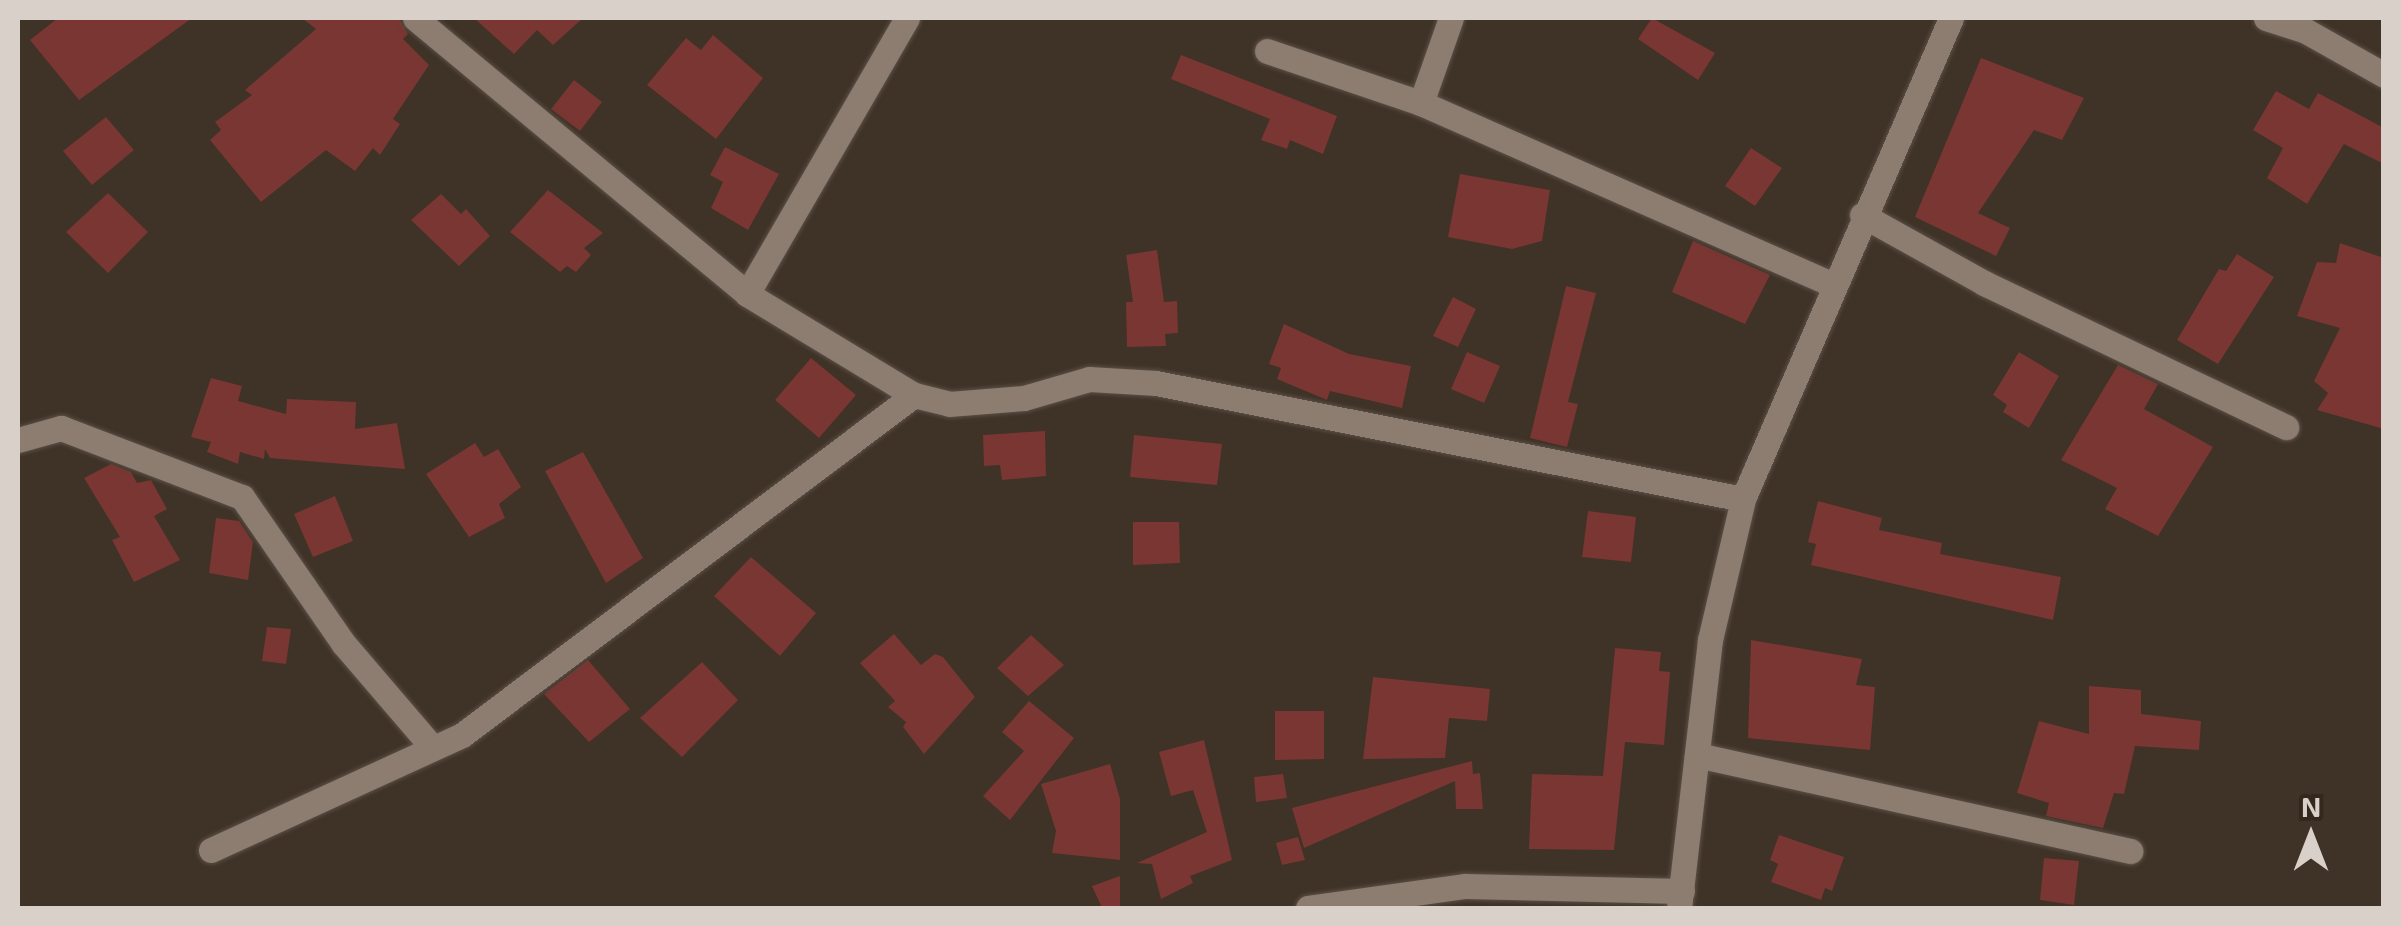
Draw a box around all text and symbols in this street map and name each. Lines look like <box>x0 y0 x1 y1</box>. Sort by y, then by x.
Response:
north arrow <box>2261 786 2361 886</box>
text: N <box>2301 789 2321 823</box>

